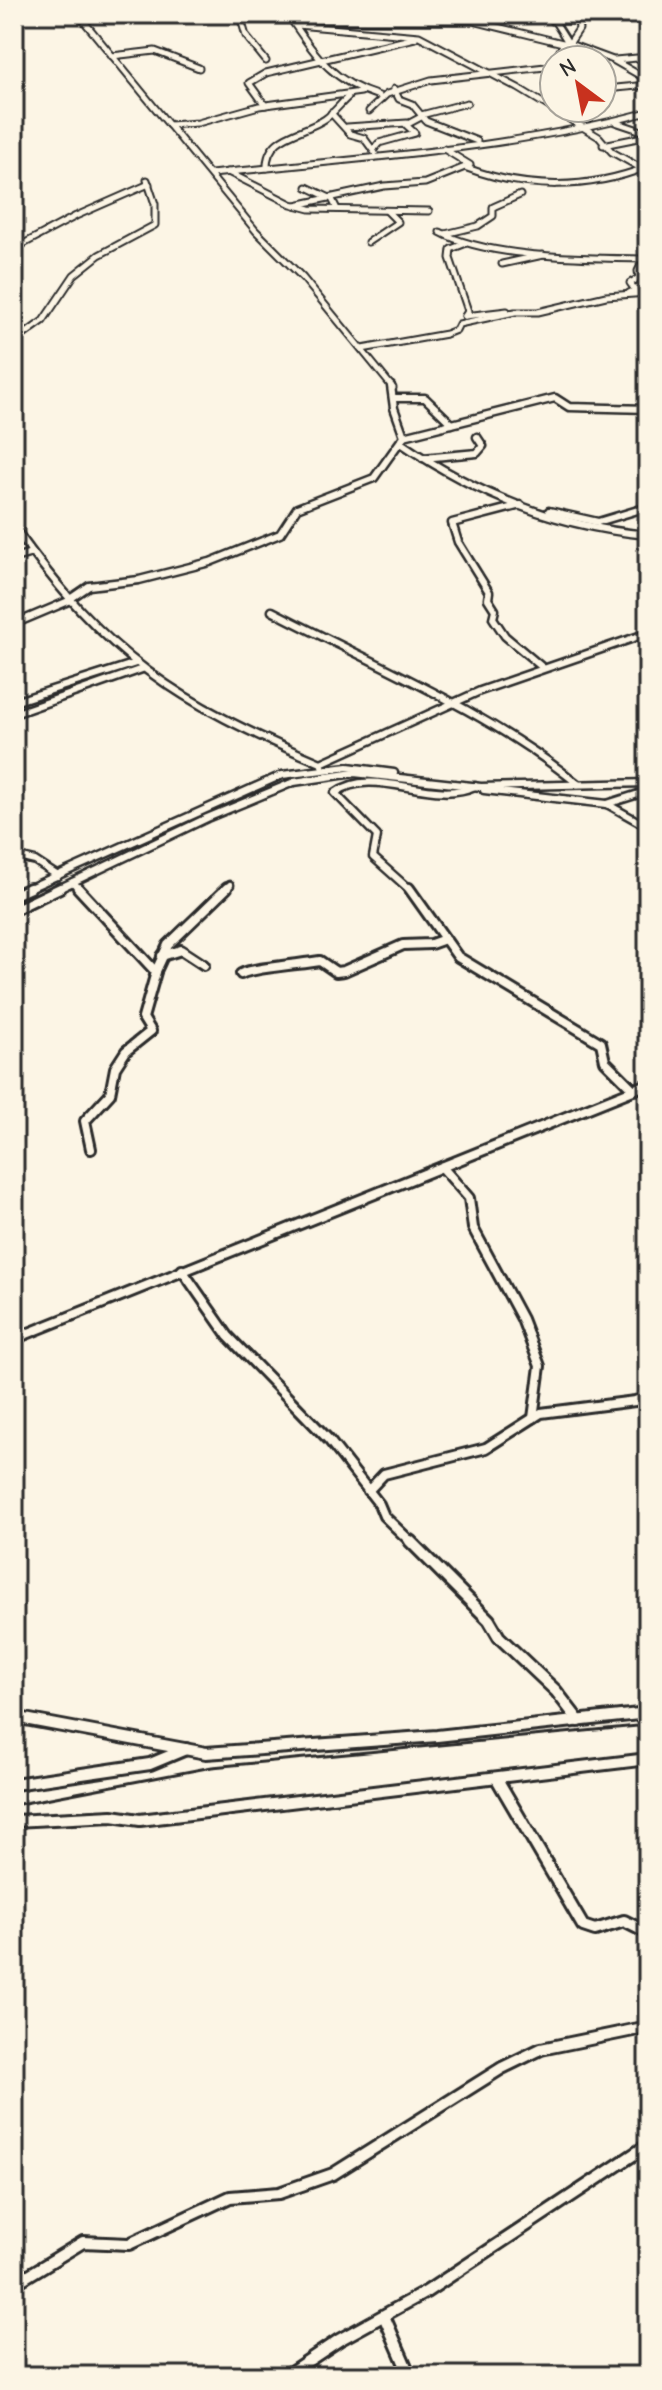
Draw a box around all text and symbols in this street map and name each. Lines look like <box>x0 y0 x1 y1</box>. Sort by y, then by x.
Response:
north arrow <box>538 44 618 124</box>
text: N <box>555 53 581 83</box>

